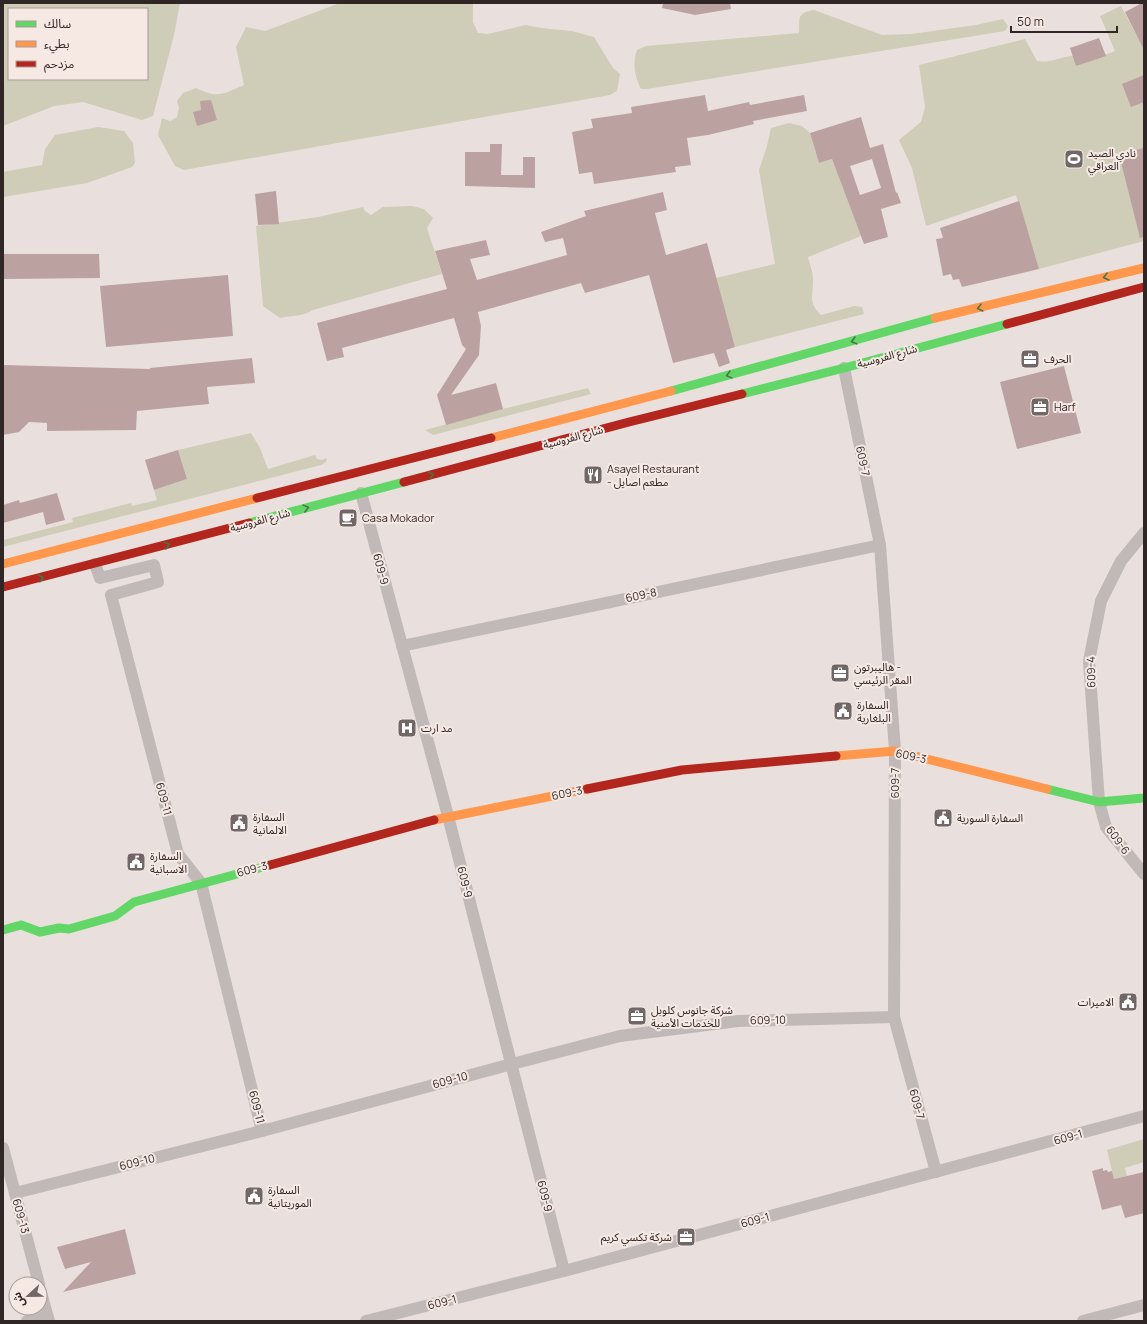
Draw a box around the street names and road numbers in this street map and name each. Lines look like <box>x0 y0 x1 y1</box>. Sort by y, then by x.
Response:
street label: شارع الفروسية <box>855 340 919 372</box>
street label: شارع الفروسية <box>541 421 605 453</box>
street label: 609-7 <box>853 444 874 477</box>
street label: شارع الفروسية <box>228 504 292 536</box>
street label: 609-9 <box>370 552 393 586</box>
street label: 609-8 <box>624 584 658 605</box>
street label: 609-4 <box>1083 656 1098 688</box>
street label: 609-3 <box>894 745 928 766</box>
street label: 609-7 <box>887 768 902 798</box>
street label: 609-11 <box>153 781 176 817</box>
street label: 609-3 <box>550 782 584 803</box>
street label: 609-6 <box>1103 822 1134 857</box>
street label: 609-3 <box>235 857 269 880</box>
street label: 609-9 <box>454 865 477 899</box>
street label: 609-10 <box>750 1012 786 1027</box>
street label: 609-10 <box>431 1068 469 1091</box>
street label: 609-7 <box>906 1087 929 1121</box>
street label: 609-11 <box>246 1089 269 1125</box>
street label: 609-1 <box>1052 1125 1084 1148</box>
street label: 609-10 <box>118 1150 156 1173</box>
street label: 609-9 <box>534 1179 557 1213</box>
street label: 609-13 <box>10 1197 33 1235</box>
street label: 609-1 <box>739 1208 771 1231</box>
street label: 609-1 <box>426 1291 458 1312</box>

